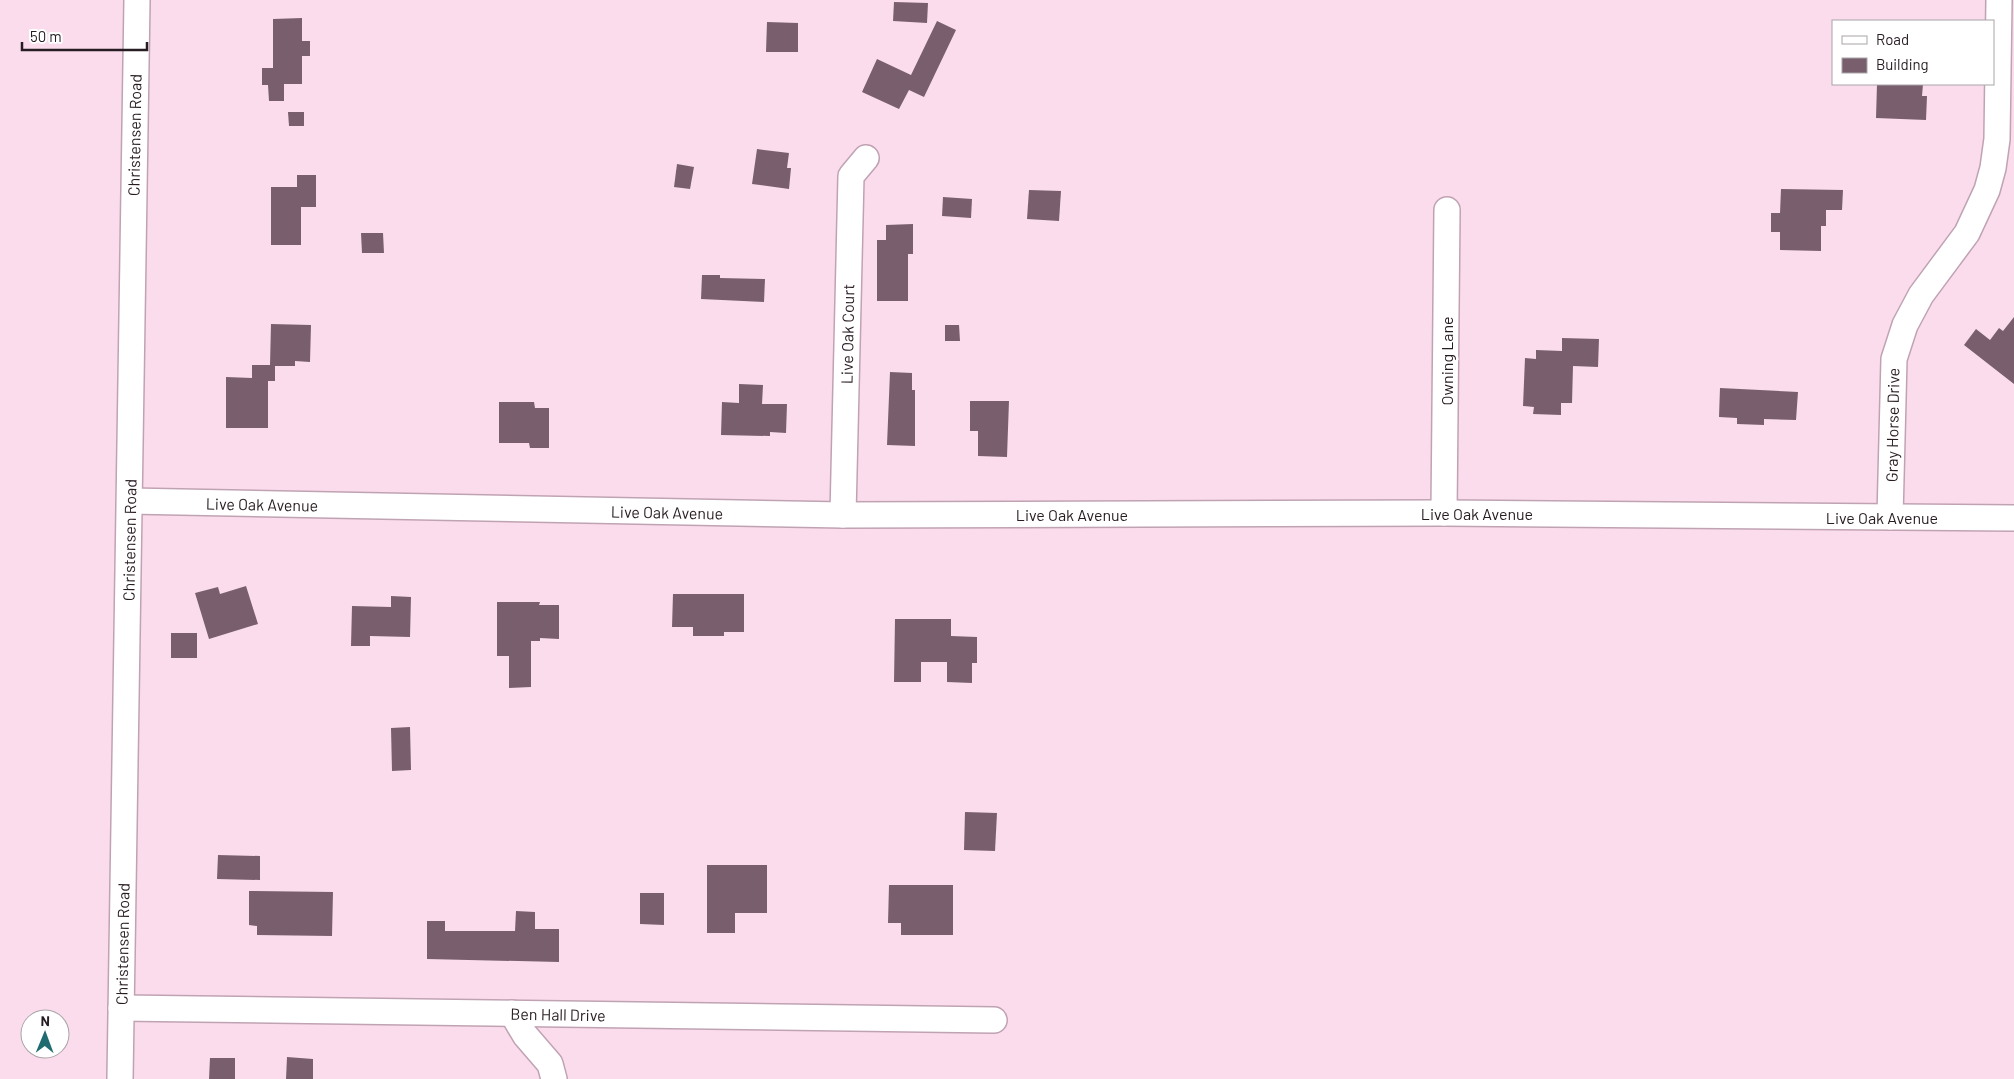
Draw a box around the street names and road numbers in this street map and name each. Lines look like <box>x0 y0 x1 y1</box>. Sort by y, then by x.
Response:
street label: Christensen Road <box>123 74 145 196</box>
street label: Live Oak Court <box>837 284 857 384</box>
street label: Owning Lane <box>1437 317 1456 405</box>
street label: Gray Horse Drive <box>1882 368 1902 482</box>
street label: Christensen Road <box>118 479 140 601</box>
street label: Live Oak Avenue <box>206 494 318 514</box>
street label: Live Oak Avenue <box>611 502 723 522</box>
street label: Live Oak Avenue <box>1421 504 1533 523</box>
street label: Live Oak Avenue <box>1016 505 1128 524</box>
street label: Live Oak Avenue <box>1826 508 1938 527</box>
street label: Christensen Road <box>111 883 133 1005</box>
street label: Ben Hall Drive <box>510 1004 606 1024</box>

